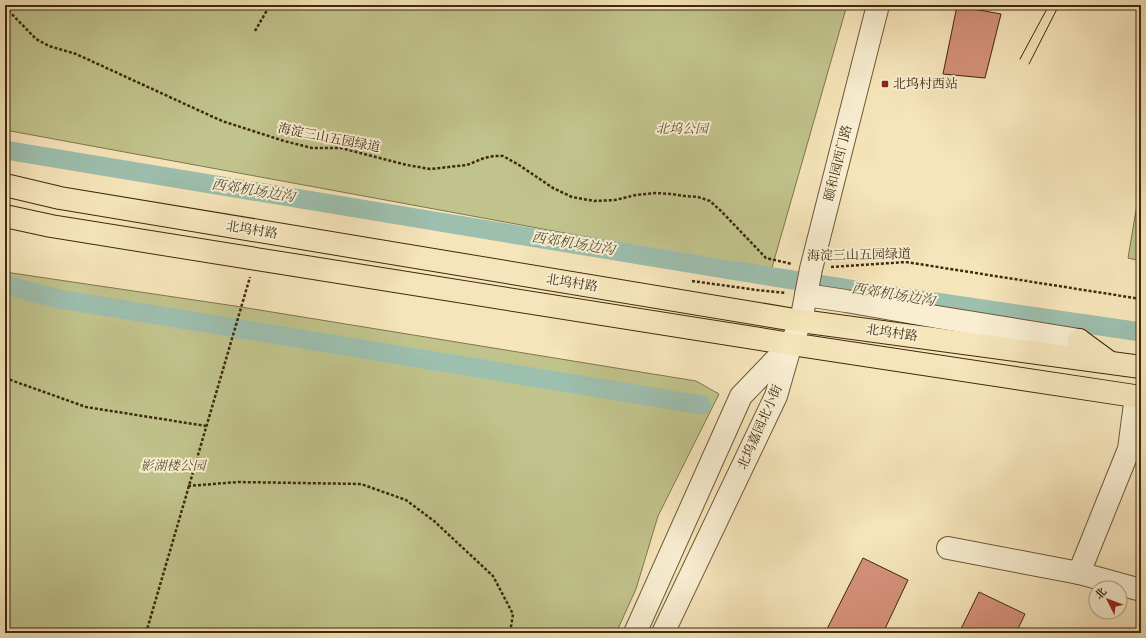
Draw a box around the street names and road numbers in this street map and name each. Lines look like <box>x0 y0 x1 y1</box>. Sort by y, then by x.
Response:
street label: 海淀三山五园绿道 <box>276 120 382 156</box>
street label: 颐和园西门路 <box>821 123 855 203</box>
street label: 北坞村路 <box>225 218 279 242</box>
street label: 海淀三山五园绿道 <box>807 246 911 264</box>
street label: 北坞村路 <box>545 271 599 295</box>
street label: 北坞村路 <box>865 321 919 345</box>
street label: 北坞嘉园北小街 <box>734 382 786 472</box>

